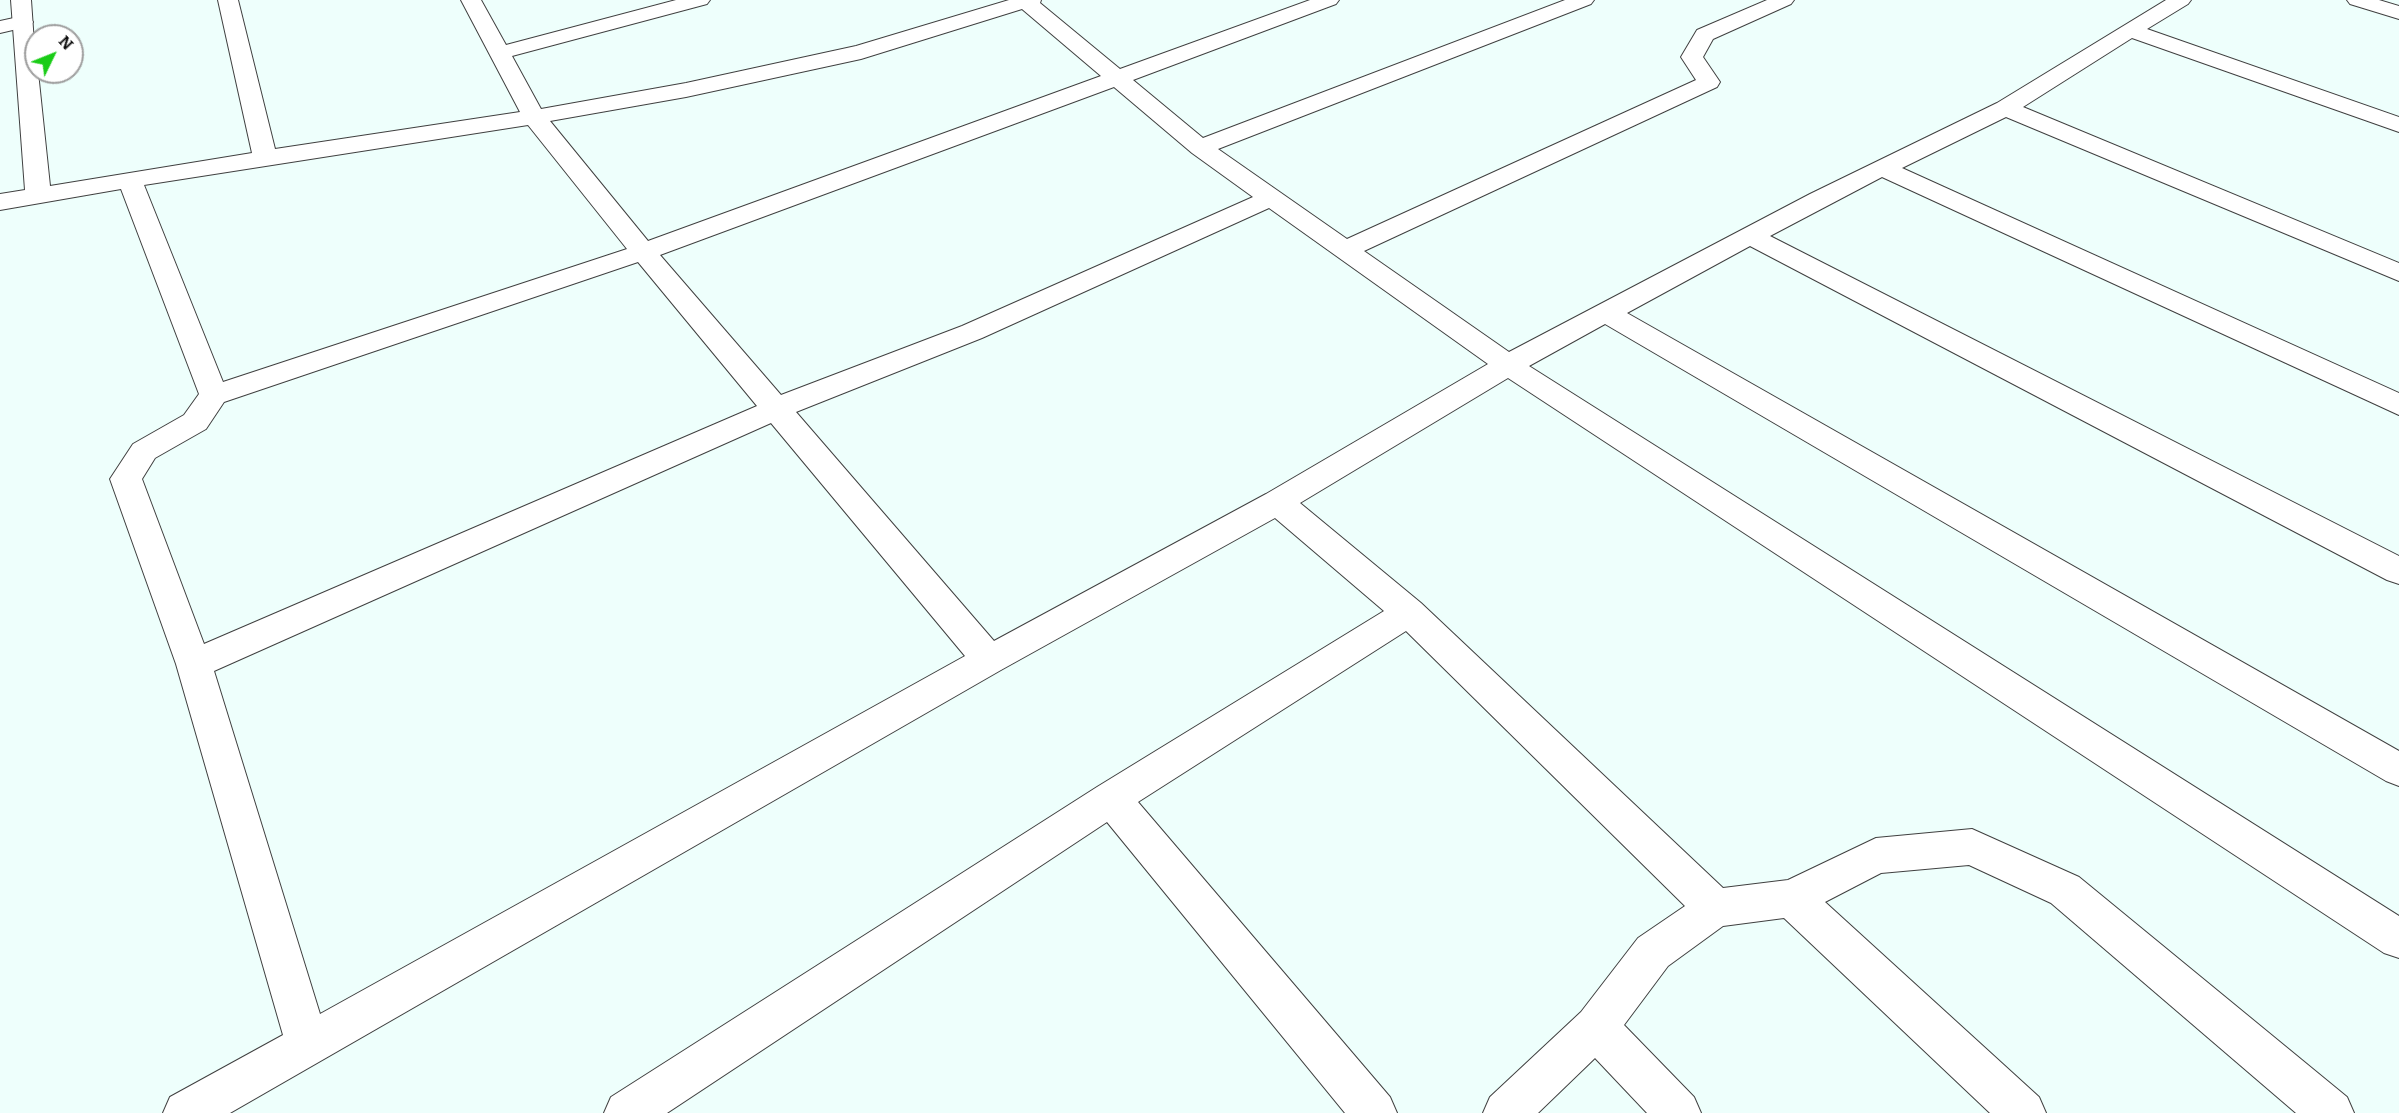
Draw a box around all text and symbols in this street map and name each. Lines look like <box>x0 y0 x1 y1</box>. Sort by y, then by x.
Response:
north arrow <box>24 24 84 84</box>
text: N <box>55 32 77 54</box>

